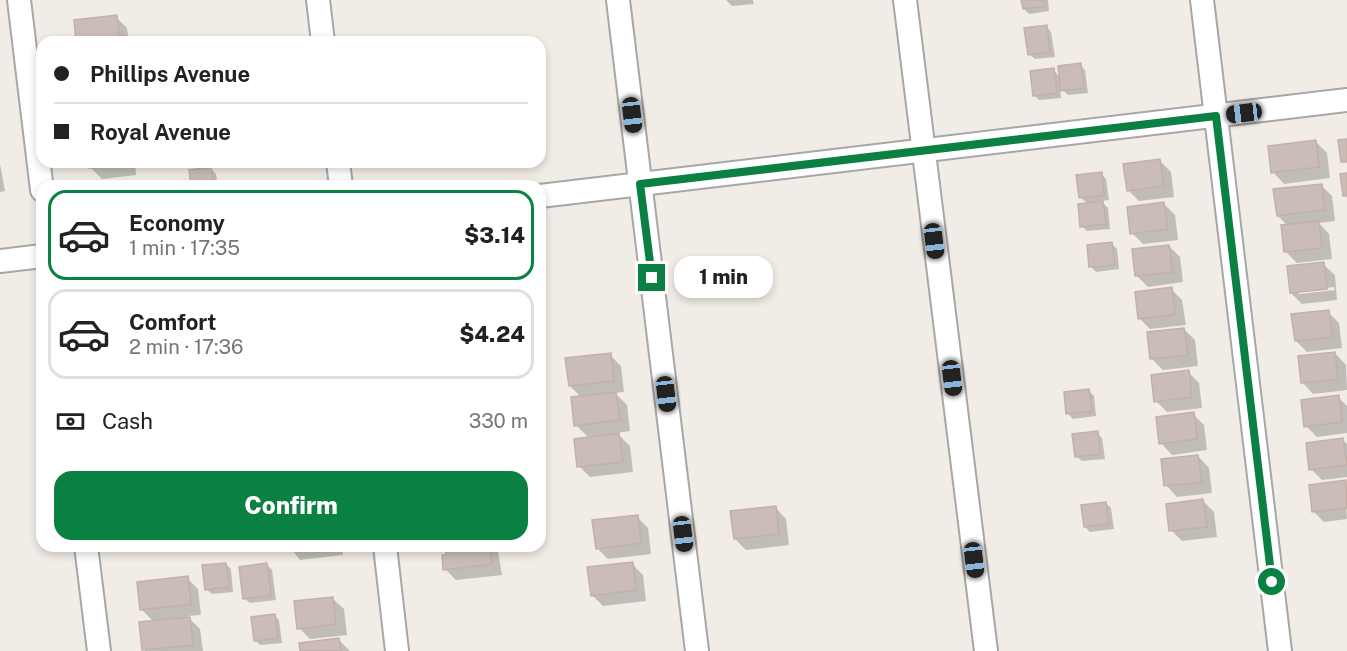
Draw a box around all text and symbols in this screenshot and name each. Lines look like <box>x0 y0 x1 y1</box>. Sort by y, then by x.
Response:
text: Phillips Avenue <box>90 61 250 87</box>
car <box>621 96 643 134</box>
car <box>1225 102 1263 124</box>
text: Royal Avenue <box>90 119 231 145</box>
icon: car <box>57 208 111 262</box>
text: Economy <box>129 210 225 236</box>
text: $3.14 <box>464 222 525 248</box>
car <box>923 222 945 260</box>
text: 1 min · 17:35 <box>129 236 240 260</box>
callout: 1 min <box>673 257 772 299</box>
route end <box>638 264 665 291</box>
text: 1 min <box>699 265 748 289</box>
icon: car <box>57 307 111 361</box>
text: Comfort <box>129 309 216 335</box>
text: $4.24 <box>459 321 525 347</box>
text: 2 min · 17:36 <box>129 335 243 359</box>
car <box>941 359 963 397</box>
car <box>655 375 677 413</box>
icon: cash <box>54 405 87 438</box>
text: Cash <box>102 408 153 434</box>
text: 330 m <box>469 409 528 433</box>
button: Confirm <box>54 471 528 540</box>
car <box>672 515 694 553</box>
car <box>963 541 985 579</box>
route start <box>1258 568 1285 595</box>

